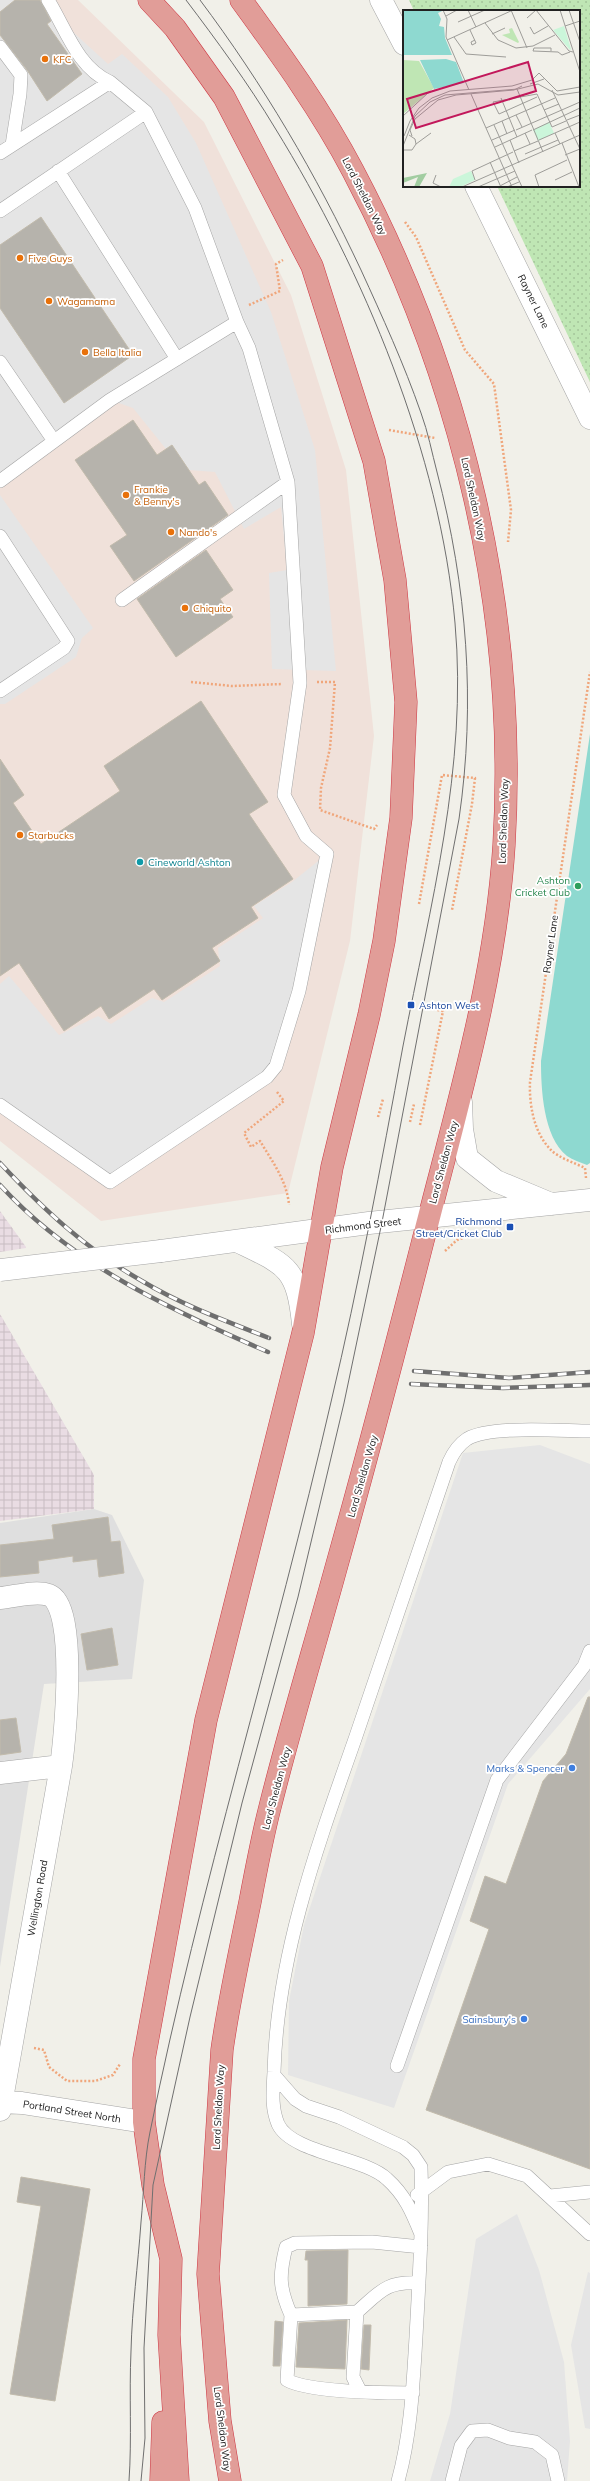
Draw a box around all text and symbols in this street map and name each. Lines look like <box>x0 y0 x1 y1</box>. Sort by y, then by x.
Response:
inset map <box>403 10 580 187</box>
place label: KFC <box>53 53 72 66</box>
marker: KFC <box>40 54 50 64</box>
street label: Lord Sheldon Way <box>339 155 390 238</box>
place label: Five Guys <box>28 252 73 265</box>
marker: Five Guys <box>15 253 25 263</box>
street label: Rayner Lane <box>515 272 552 330</box>
place label: Wagamama <box>57 295 115 308</box>
marker: Wagamama <box>44 296 54 306</box>
place label: Bella Italia <box>93 346 141 359</box>
marker: Bella Italia <box>80 347 90 357</box>
street label: Lord Sheldon Way <box>458 456 489 543</box>
place label: Frankie & Benny's <box>134 483 180 508</box>
marker: Frankie & Benny's <box>121 490 131 500</box>
place label: Nando's <box>179 526 217 539</box>
marker: Nando's <box>166 527 176 537</box>
place label: Chiquito <box>193 602 232 615</box>
marker: Chiquito <box>180 603 190 613</box>
street label: Lord Sheldon Way <box>496 778 512 864</box>
place label: Starbucks <box>28 829 74 842</box>
marker: Starbucks <box>15 830 25 840</box>
place label: Cineworld Ashton <box>148 856 231 869</box>
marker: Cineworld Ashton <box>135 857 145 867</box>
place label: Ashton Cricket Club <box>515 874 570 899</box>
marker: Ashton Cricket Club <box>573 881 583 891</box>
street label: Rayner Lane <box>540 914 561 974</box>
place label: Ashton West <box>419 999 480 1012</box>
marker: Ashton West <box>406 1000 416 1010</box>
street label: Lord Sheldon Way <box>426 1119 461 1205</box>
street label: Richmond Street <box>324 1214 402 1237</box>
place label: Richmond Street/Cricket Club <box>416 1215 502 1240</box>
marker: Richmond Street/Cricket Club <box>505 1222 515 1232</box>
street label: Lord Sheldon Way <box>344 1433 381 1519</box>
street label: Lord Sheldon Way <box>259 1745 294 1831</box>
place label: Marks & Spencer <box>486 1762 564 1775</box>
marker: Marks & Spencer <box>567 1763 577 1773</box>
street label: Wellington Road <box>24 1859 51 1937</box>
place label: Sainsbury's <box>462 2013 516 2026</box>
marker: Sainsbury's <box>519 2014 529 2024</box>
street label: Lord Sheldon Way <box>210 2063 227 2150</box>
street label: Portland Street North <box>22 2097 122 2126</box>
street label: Lord Sheldon Way <box>211 2386 234 2473</box>

